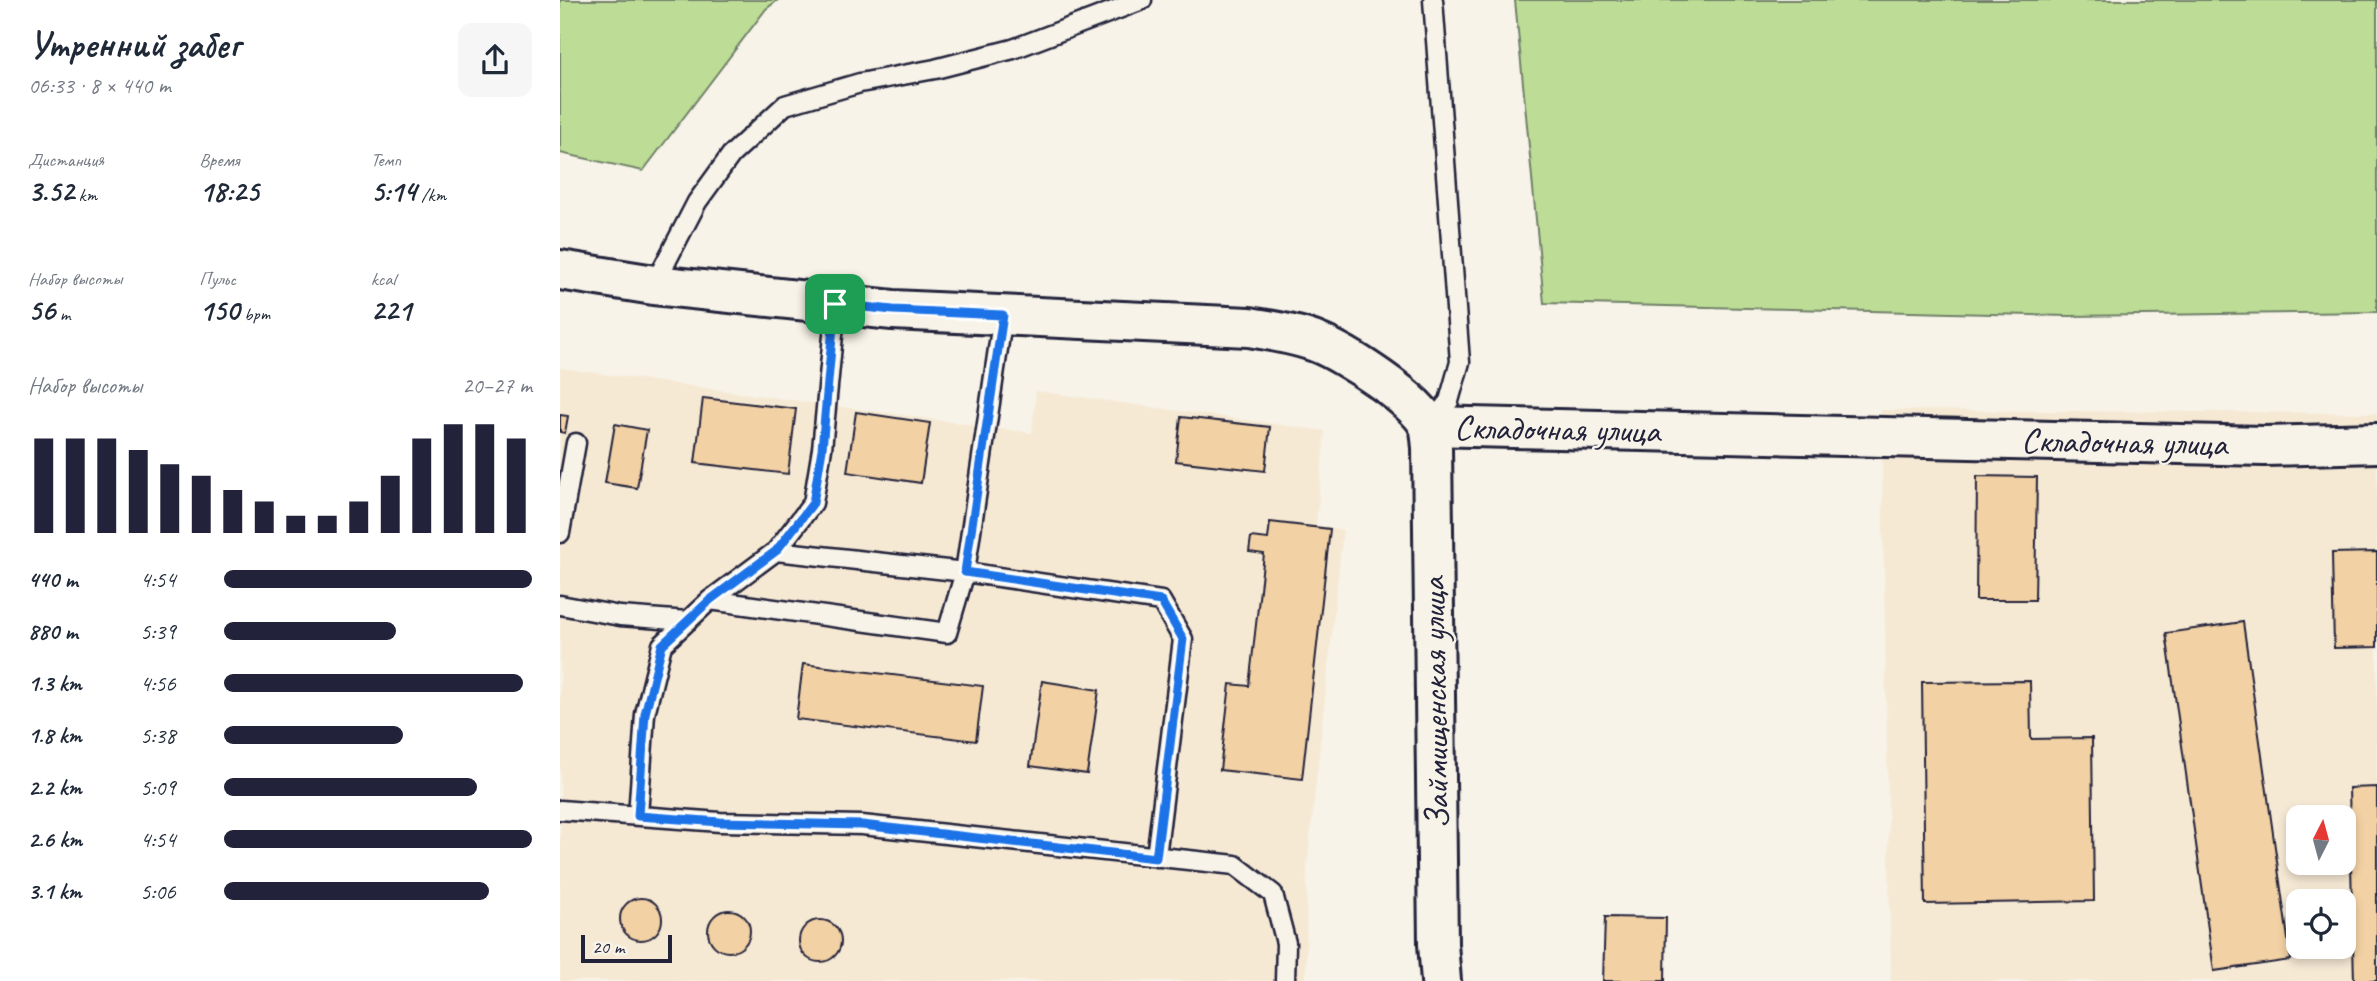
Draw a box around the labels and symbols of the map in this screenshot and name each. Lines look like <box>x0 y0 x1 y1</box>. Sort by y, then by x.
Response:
pin <box>805 274 865 334</box>
street label: Складочная улица <box>1454 405 1663 453</box>
street label: Складочная улица <box>2021 418 2230 466</box>
street label: Займищенская улица <box>1410 574 1460 829</box>
north arrow <box>2286 805 2356 875</box>
scale bar <box>581 932 672 964</box>

